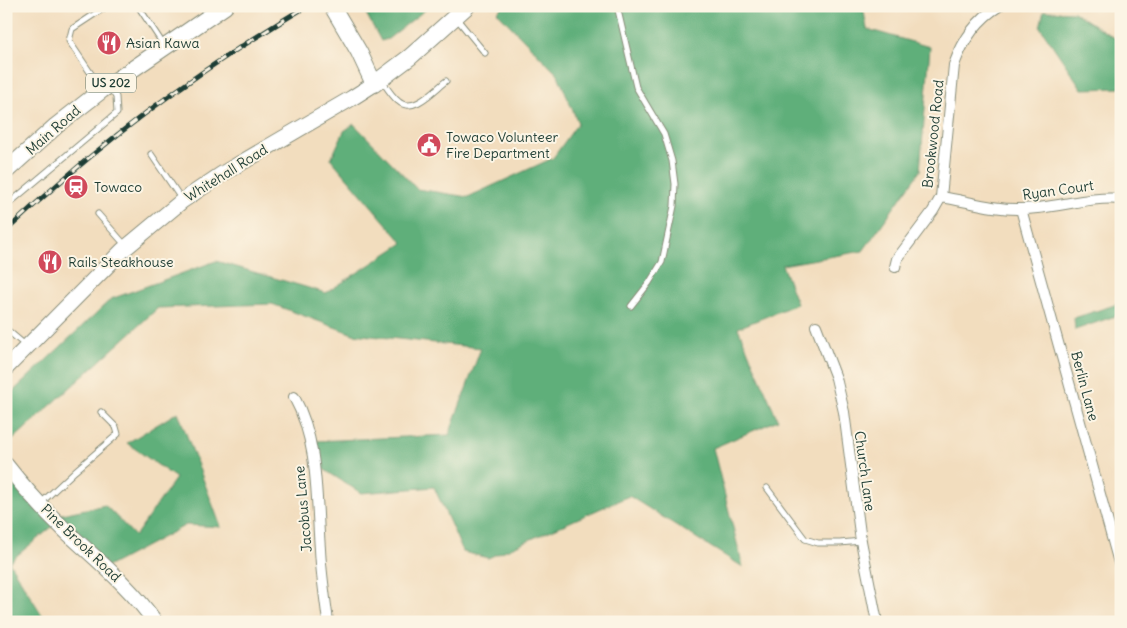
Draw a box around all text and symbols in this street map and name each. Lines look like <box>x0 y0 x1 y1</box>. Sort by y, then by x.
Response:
restaurant icon: Asian Kawa <box>96 30 122 56</box>
place label: Asian Kawa <box>126 34 199 52</box>
road number: US 202 <box>86 74 136 92</box>
street label: Brookwood Road <box>918 79 948 189</box>
street label: Main Road <box>22 101 84 159</box>
place label: Towaco Volunteer Fire Department <box>446 128 558 162</box>
public building icon: Towaco Volunteer Fire Department <box>416 132 442 158</box>
street label: Whitehall Road <box>181 140 271 206</box>
station icon: Towaco <box>63 174 89 200</box>
street label: Ryan Court <box>1021 176 1095 204</box>
place label: Towaco <box>94 178 142 196</box>
restaurant icon: Rails Steakhouse <box>37 249 63 275</box>
place label: Rails Steakhouse <box>68 253 174 271</box>
street label: Berlin Lane <box>1067 349 1103 423</box>
street label: Church Lane <box>850 430 880 512</box>
street label: Jacobus Lane <box>290 465 316 553</box>
street label: Pine Brook Road <box>37 500 125 586</box>

